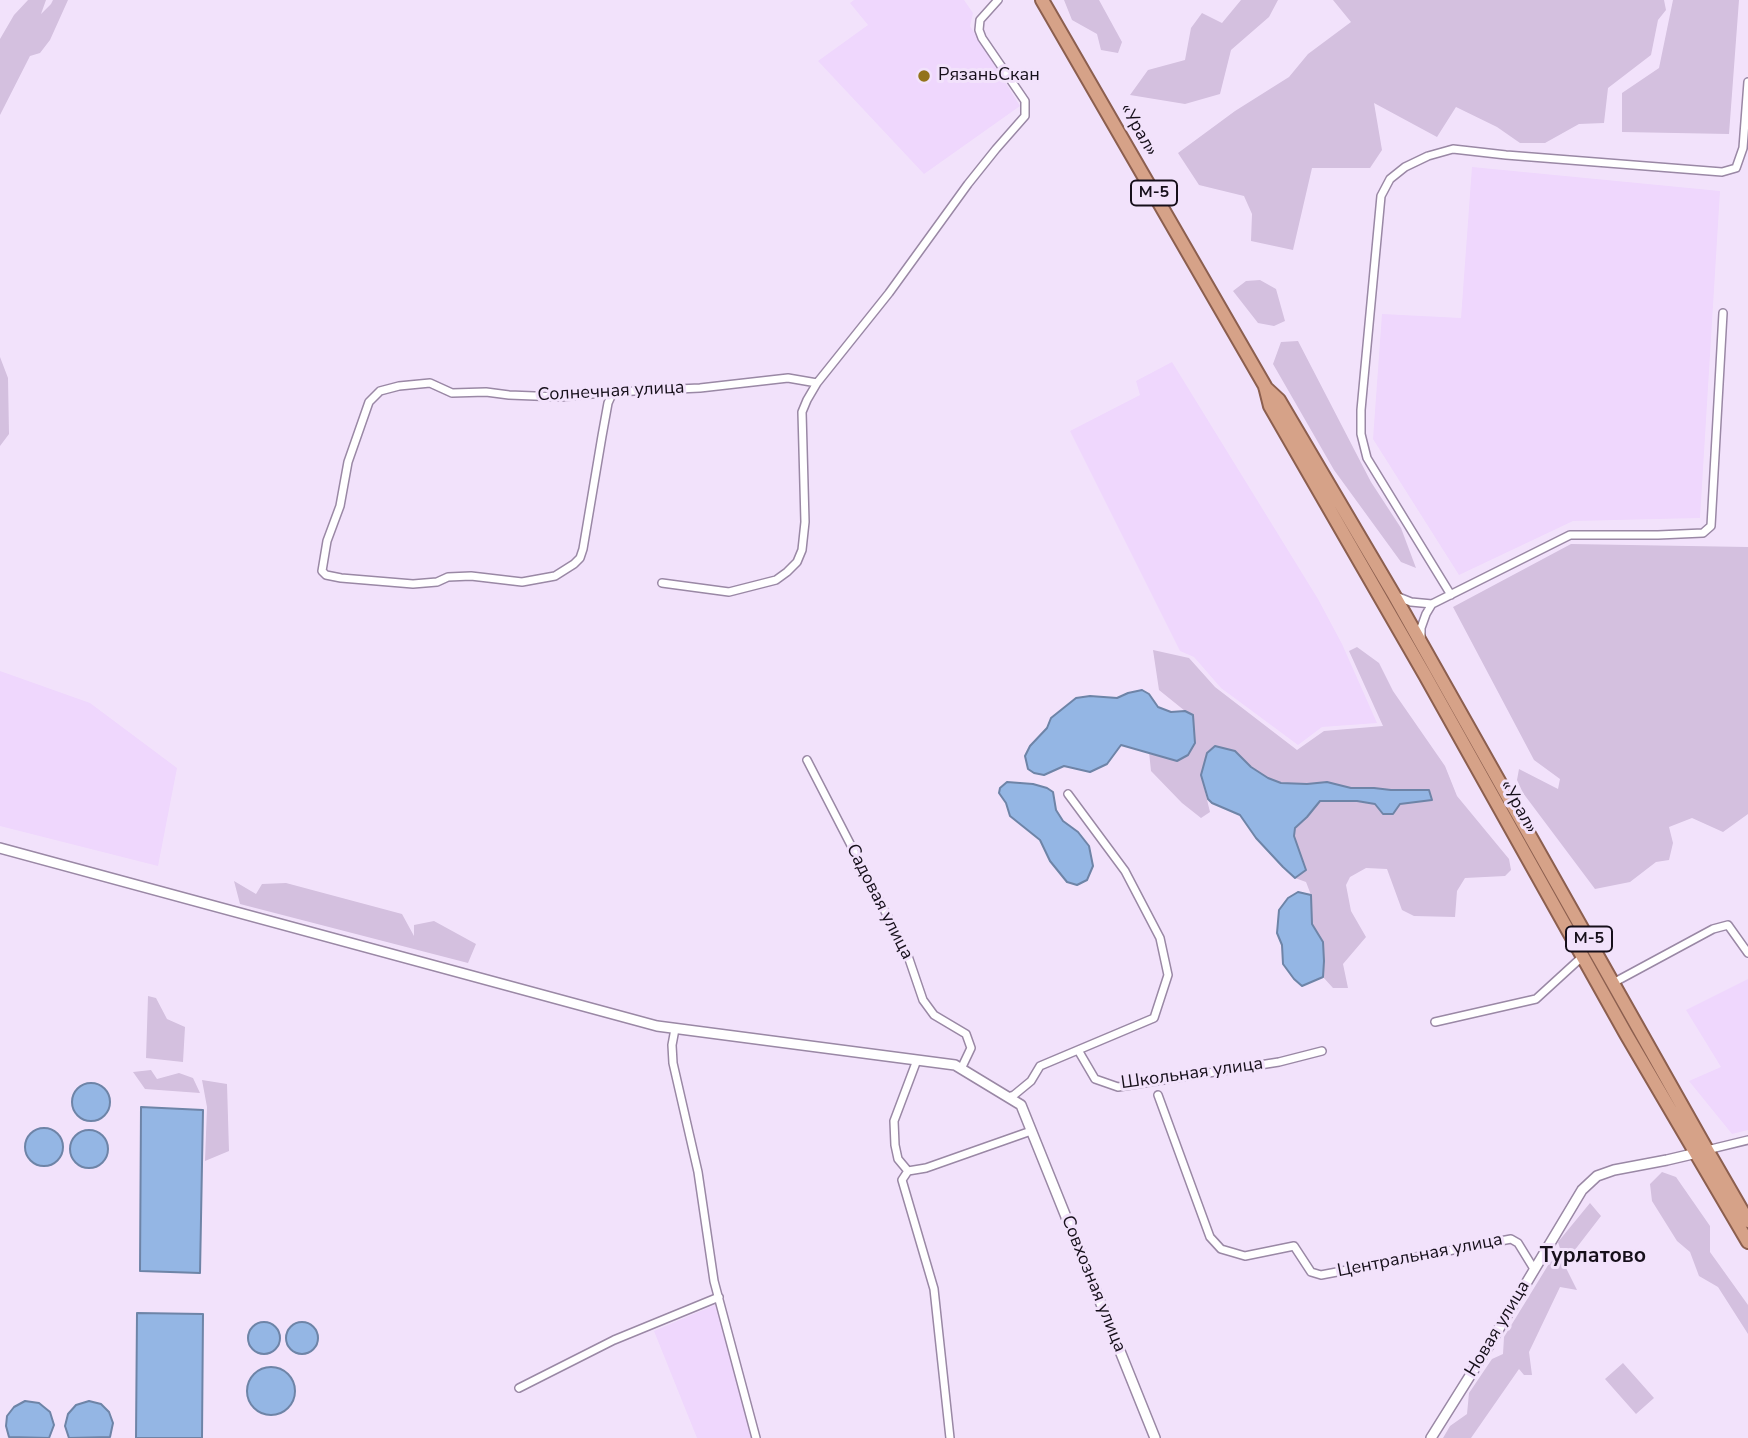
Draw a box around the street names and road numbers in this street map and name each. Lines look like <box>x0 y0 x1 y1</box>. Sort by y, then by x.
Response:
street label: «Урал» <box>1114 100 1162 160</box>
road number: М-5 <box>1131 181 1177 206</box>
street label: Солнечная улица <box>537 377 685 407</box>
street label: «Урал» <box>1495 777 1541 837</box>
street label: Садовая улица <box>841 841 917 963</box>
road number: М-5 <box>1566 926 1612 951</box>
street label: Школьная улица <box>1120 1053 1264 1095</box>
street label: Совхозная улица <box>1056 1213 1130 1355</box>
street label: Центральная улица <box>1336 1229 1504 1283</box>
street label: Новая улица <box>1461 1277 1535 1381</box>

